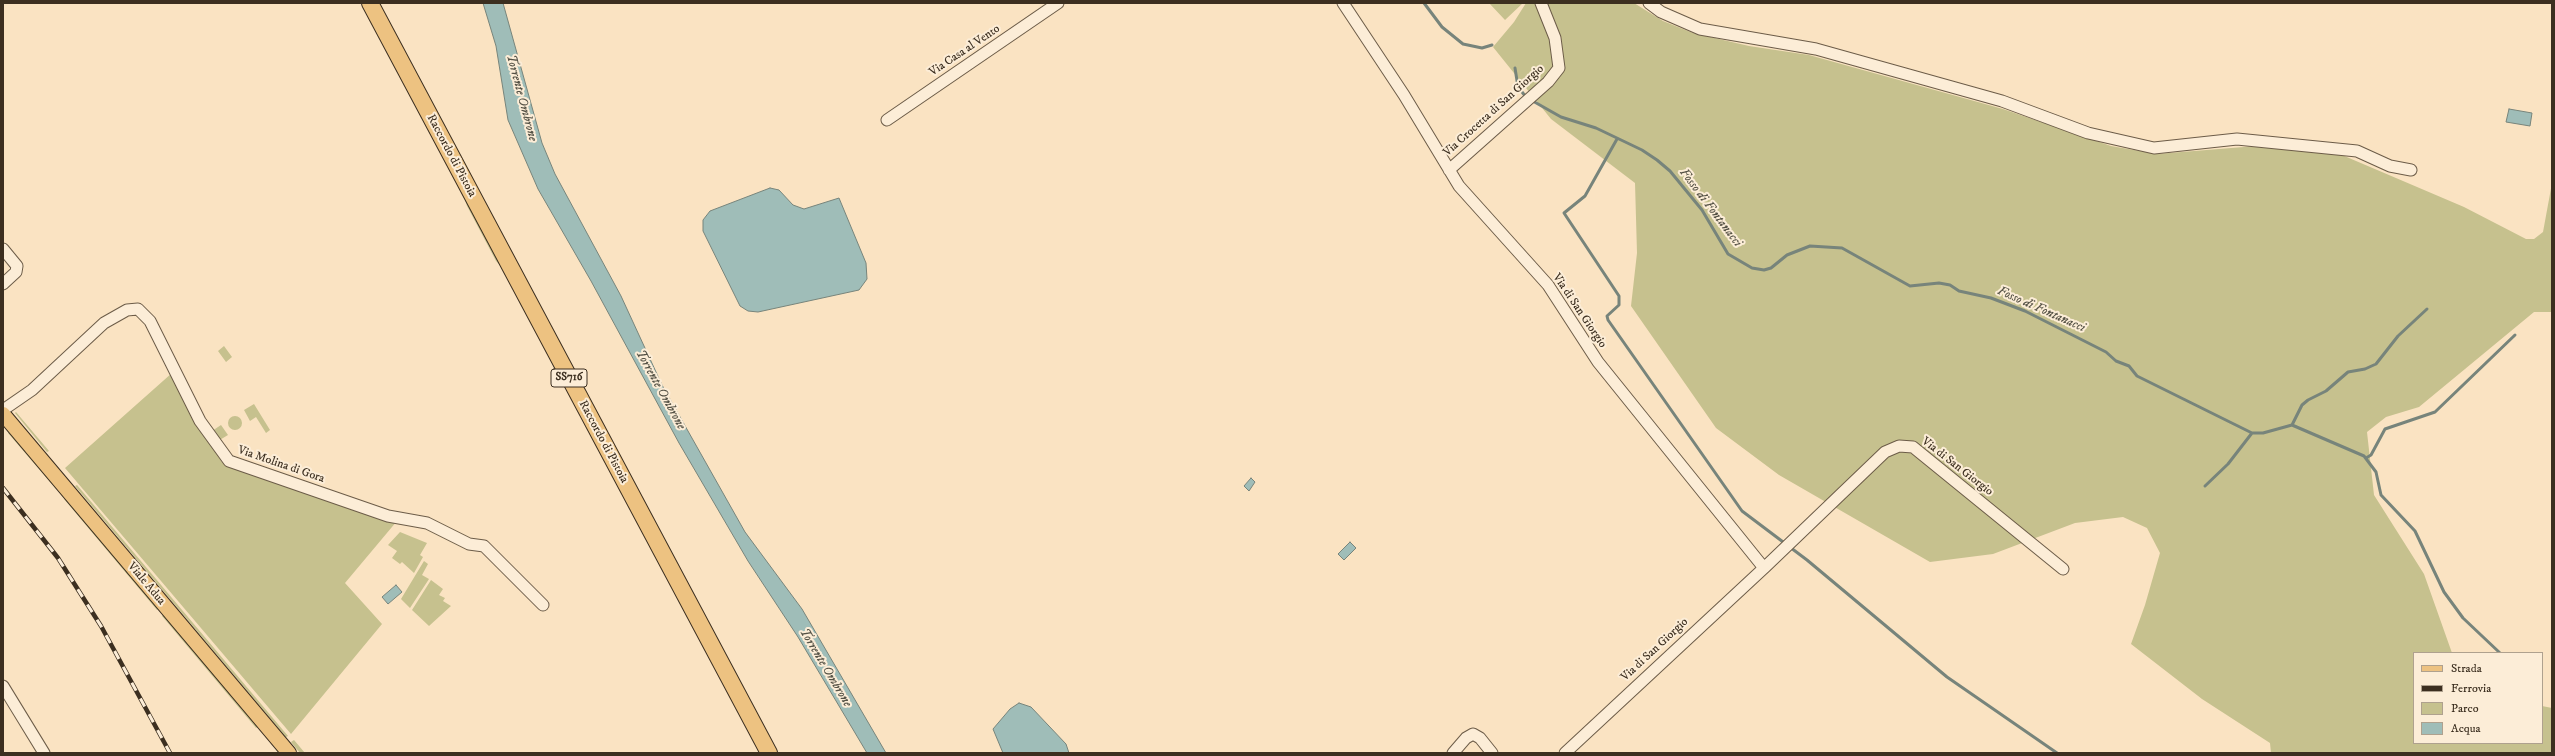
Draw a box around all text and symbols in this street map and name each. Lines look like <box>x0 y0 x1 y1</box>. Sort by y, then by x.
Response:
street label: Via Casa al Vento <box>927 22 1003 80</box>
water label: Torrente Ombrone <box>502 53 540 143</box>
street label: Via Crocetta di San Giorgio <box>1441 62 1547 160</box>
street label: Raccordo di Pistoia <box>423 112 479 200</box>
water label: Fosso di Fontanacci <box>1675 166 1745 250</box>
street label: Via di San Giorgio <box>1549 271 1609 351</box>
water label: Fosso di Fontanacci <box>1995 284 2087 336</box>
water label: Torrente Ombrone <box>632 347 688 433</box>
road number: SS716 <box>551 369 587 387</box>
street label: Raccordo di Pistoia <box>575 398 631 486</box>
street label: Via di San Giorgio <box>1918 435 1996 499</box>
street label: Via Molina di Gora <box>236 443 326 487</box>
street label: Viale Adua <box>124 560 168 608</box>
street label: Via di San Giorgio <box>1618 615 1692 685</box>
water label: Torrente Ombrone <box>795 626 855 710</box>
legend <box>2413 652 2543 744</box>
text: Strada <box>2451 661 2482 676</box>
text: Ferrovia <box>2451 681 2491 696</box>
text: Parco <box>2451 701 2479 716</box>
text: Acqua <box>2451 721 2481 736</box>

